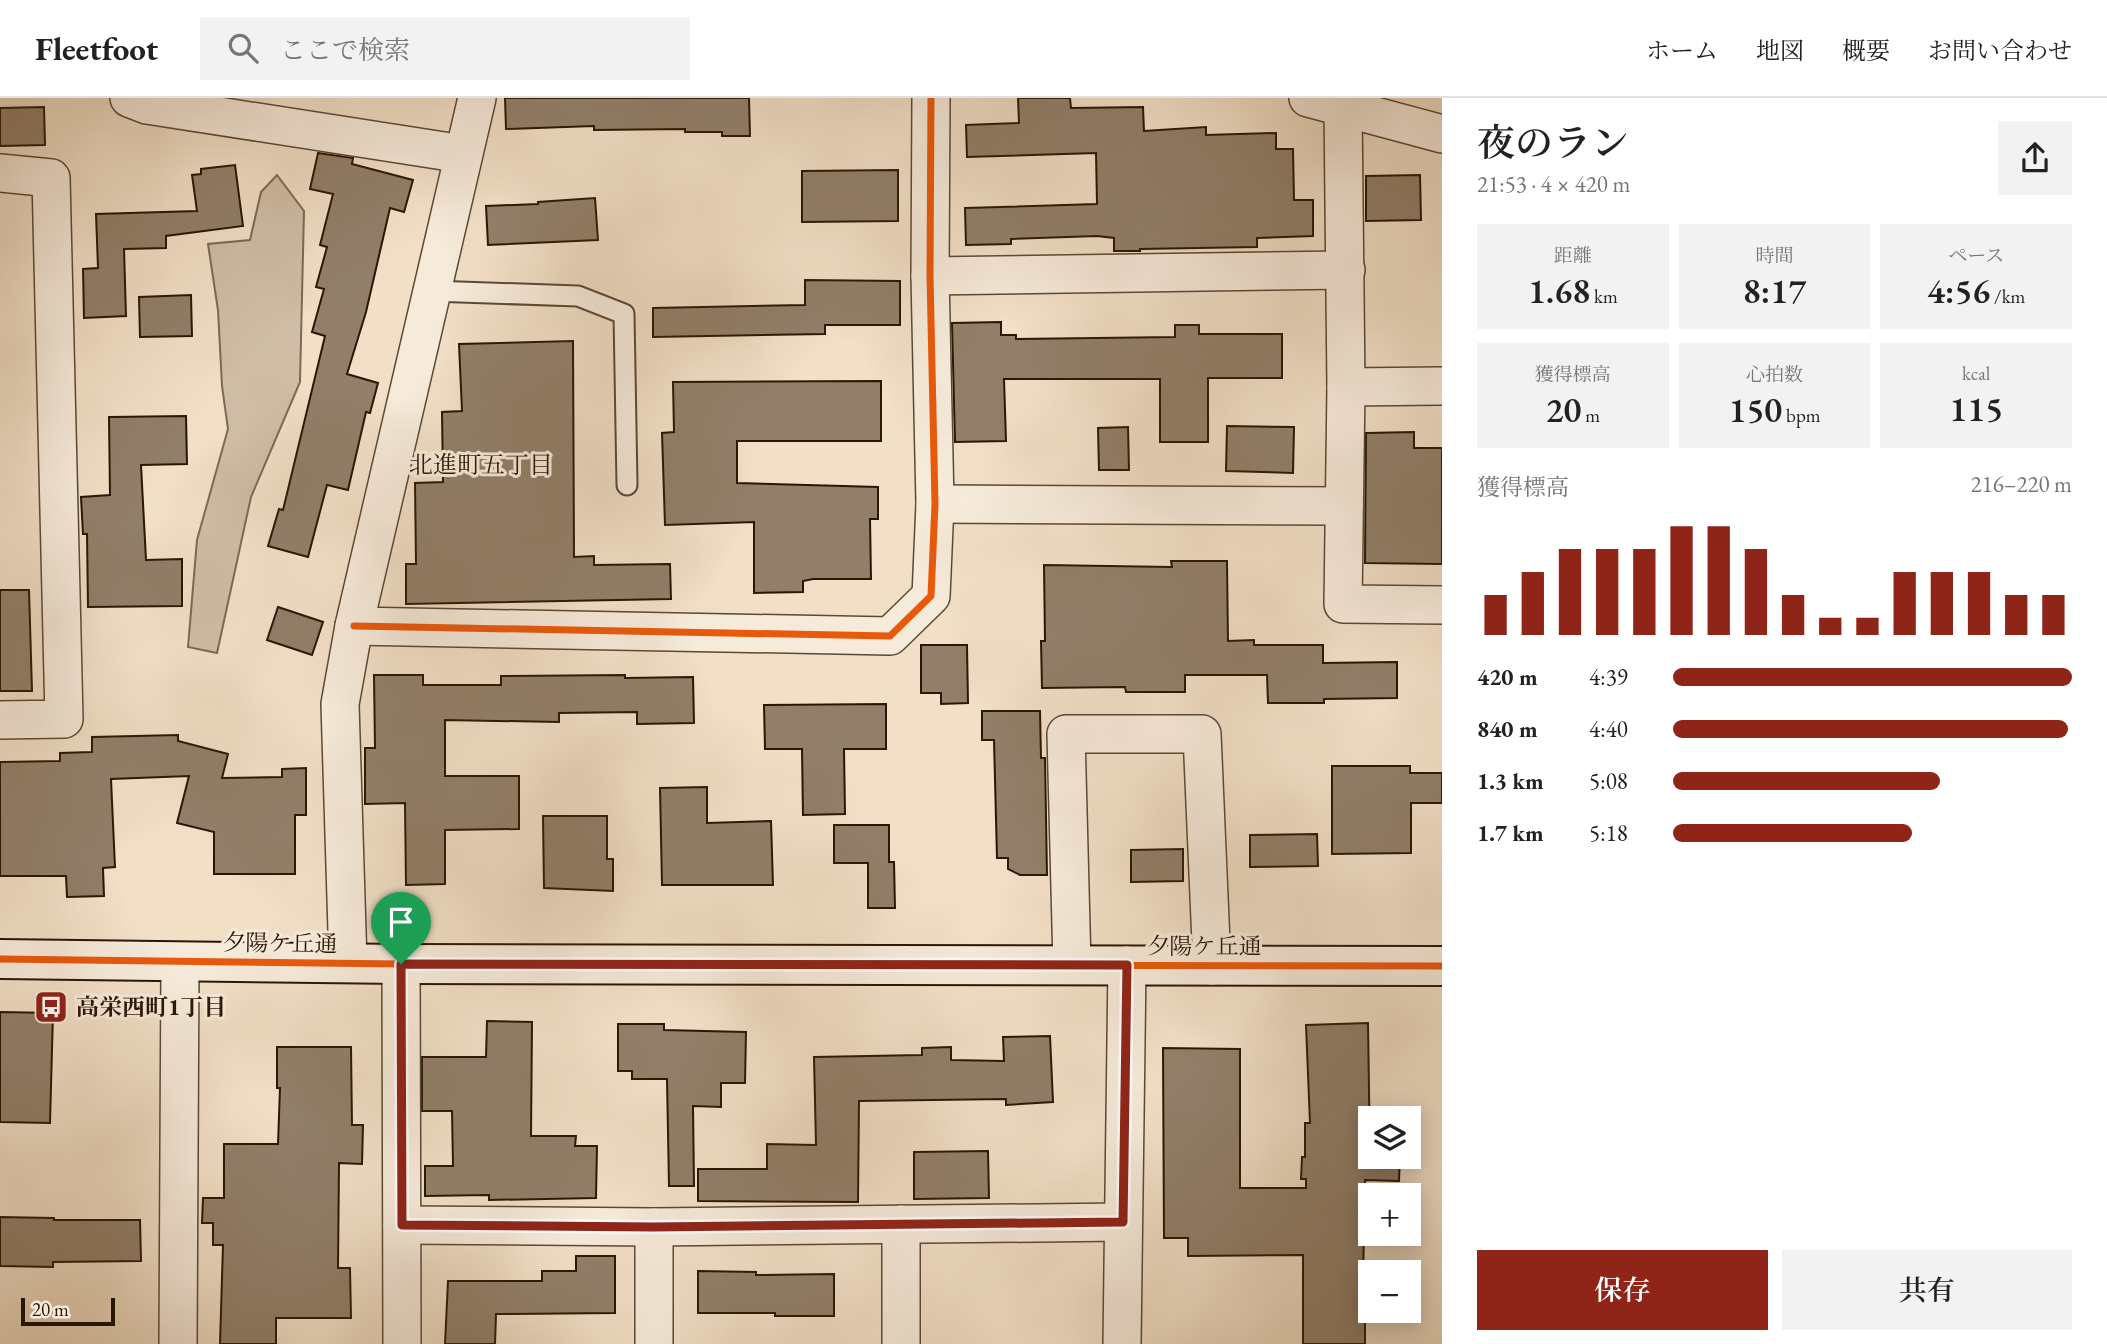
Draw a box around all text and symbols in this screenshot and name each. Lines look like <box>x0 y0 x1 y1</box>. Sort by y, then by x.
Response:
search box <box>200 17 690 80</box>
text: Fleetfoot <box>35 27 158 70</box>
icon: search <box>224 29 262 67</box>
text: ここで検索 <box>280 33 410 67</box>
text: ホーム <box>1646 35 1718 66</box>
text: 地図 <box>1756 35 1804 66</box>
text: 概要 <box>1842 35 1890 66</box>
text: お問い合わせ <box>1928 35 2072 66</box>
text: 夜のラン <box>1477 118 1629 167</box>
button: share <box>1998 121 2072 195</box>
text: 21:53 · 4 × 420 m <box>1477 169 1630 199</box>
text: 距離 <box>1554 243 1592 268</box>
text: 時間 <box>1755 243 1794 268</box>
text: ペース <box>1948 243 2004 268</box>
text: 1.68 <box>1528 268 1590 313</box>
text: 8:17 <box>1743 268 1806 313</box>
text: 4:56 <box>1927 268 1990 313</box>
text: km <box>1590 284 1618 309</box>
text: /km <box>1990 284 2025 309</box>
text: kcal <box>1962 361 1990 386</box>
text: 獲得標高 <box>1535 362 1611 387</box>
text: 心拍数 <box>1746 362 1803 387</box>
text: 115 <box>1949 386 2003 431</box>
text: 20 <box>1546 387 1581 432</box>
text: 150 <box>1728 387 1782 432</box>
text: m <box>1581 403 1600 428</box>
text: bpm <box>1782 403 1821 428</box>
district label: 北進町五丁目 <box>409 449 553 480</box>
text: 216–220 m <box>1971 469 2072 499</box>
text: 獲得標高 <box>1477 472 1569 502</box>
text: 420 m <box>1477 662 1538 692</box>
text: 4:39 <box>1589 662 1628 692</box>
text: 840 m <box>1477 714 1538 744</box>
text: 4:40 <box>1589 714 1628 744</box>
text: 1.3 km <box>1477 766 1544 796</box>
text: 5:08 <box>1589 766 1628 796</box>
text: 1.7 km <box>1477 818 1544 848</box>
text: 5:18 <box>1589 818 1628 848</box>
pin <box>371 892 431 964</box>
icon: arrive <box>382 903 420 941</box>
street label: 夕陽ケ丘通 <box>222 927 338 959</box>
street label: 夕陽ケ丘通 <box>1147 931 1262 961</box>
bus stop icon: 高栄西町1丁目 <box>32 988 70 1026</box>
place label: 高栄西町1丁目 <box>76 992 226 1022</box>
map controls <box>1358 1106 1421 1323</box>
button: layers <box>1358 1106 1421 1169</box>
button: + <box>1358 1183 1421 1246</box>
button: 保存 <box>1477 1250 1768 1330</box>
button: 共有 <box>1782 1250 2072 1330</box>
button: − <box>1358 1260 1421 1323</box>
scale bar <box>21 1295 116 1327</box>
text: 20 m <box>32 1297 69 1322</box>

